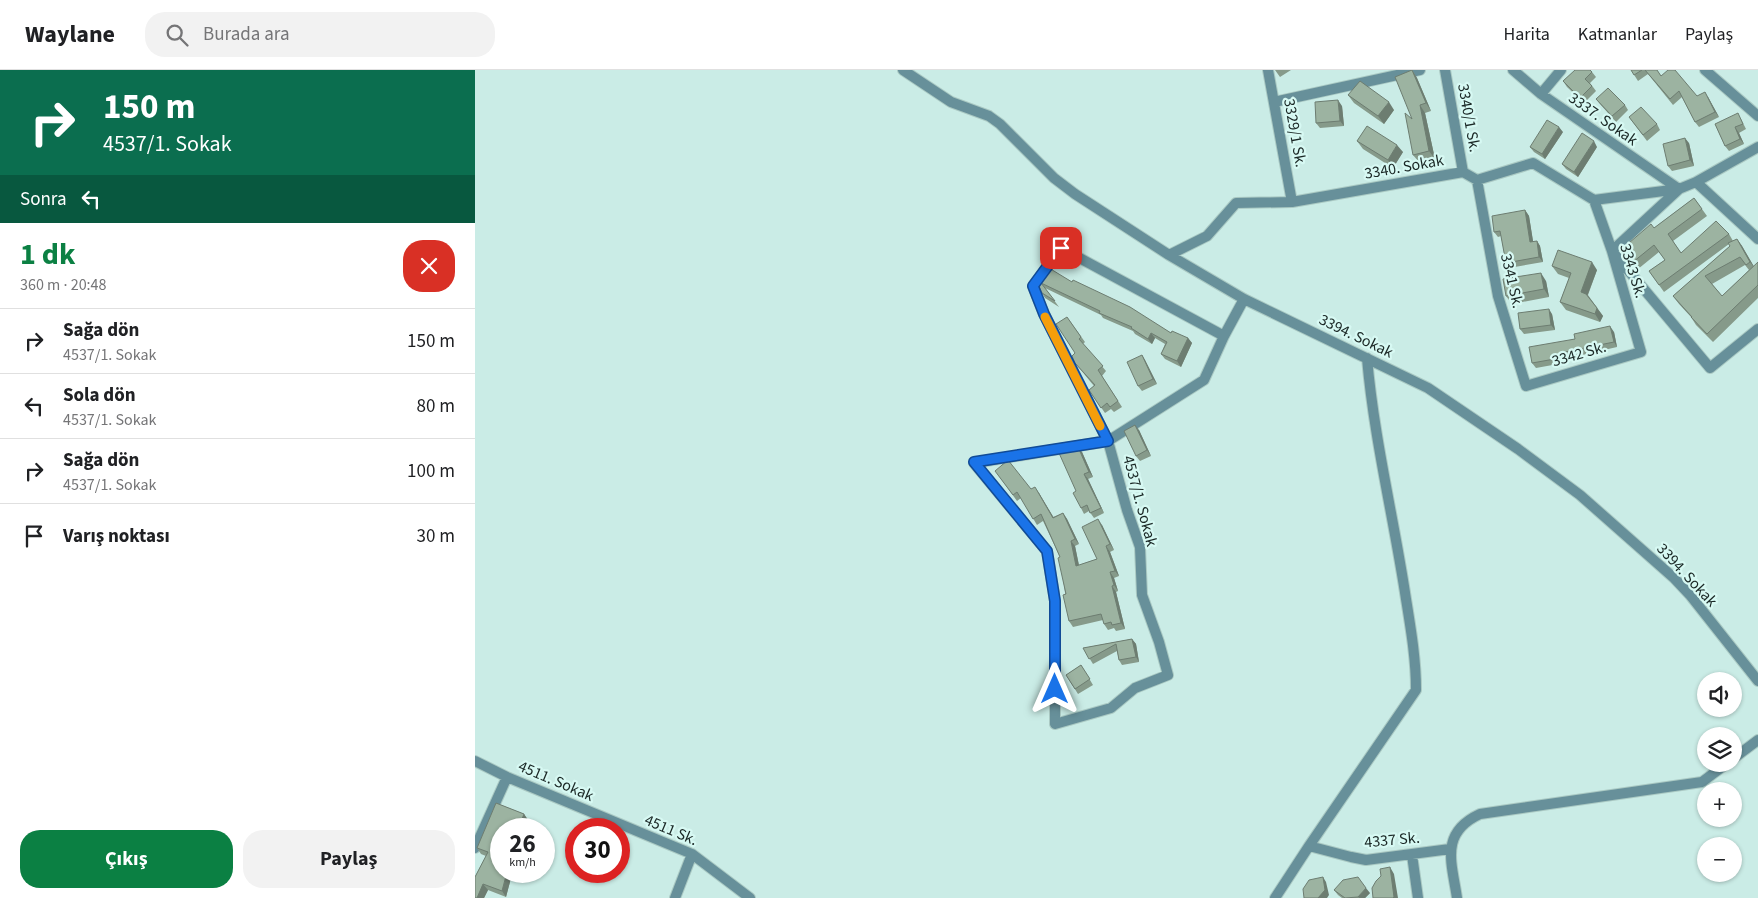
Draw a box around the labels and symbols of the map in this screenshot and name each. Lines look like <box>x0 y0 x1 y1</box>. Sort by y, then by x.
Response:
street label: 3340/1 Sk. <box>1452 82 1486 154</box>
street label: 3337. Sokak <box>1564 87 1642 151</box>
street label: 3329/1 Sk. <box>1278 97 1312 169</box>
street label: 3340. Sokak <box>1363 149 1445 185</box>
pin <box>1040 227 1082 269</box>
street label: 3343 Sk. <box>1614 241 1652 301</box>
street label: 3341 Sk. <box>1495 251 1529 311</box>
street label: 3394. Sokak <box>1315 309 1397 363</box>
street label: 3342 Sk. <box>1549 336 1609 372</box>
street label: 4537/1. Sokak <box>1117 453 1163 549</box>
street label: 3394. Sokak <box>1652 538 1722 612</box>
position arrow <box>1028 662 1080 714</box>
street label: 4511. Sokak <box>515 755 597 807</box>
street label: 4511 Sk. <box>641 809 701 851</box>
speed limit sign: 30 <box>565 818 630 883</box>
street label: 4337 Sk. <box>1363 827 1421 853</box>

